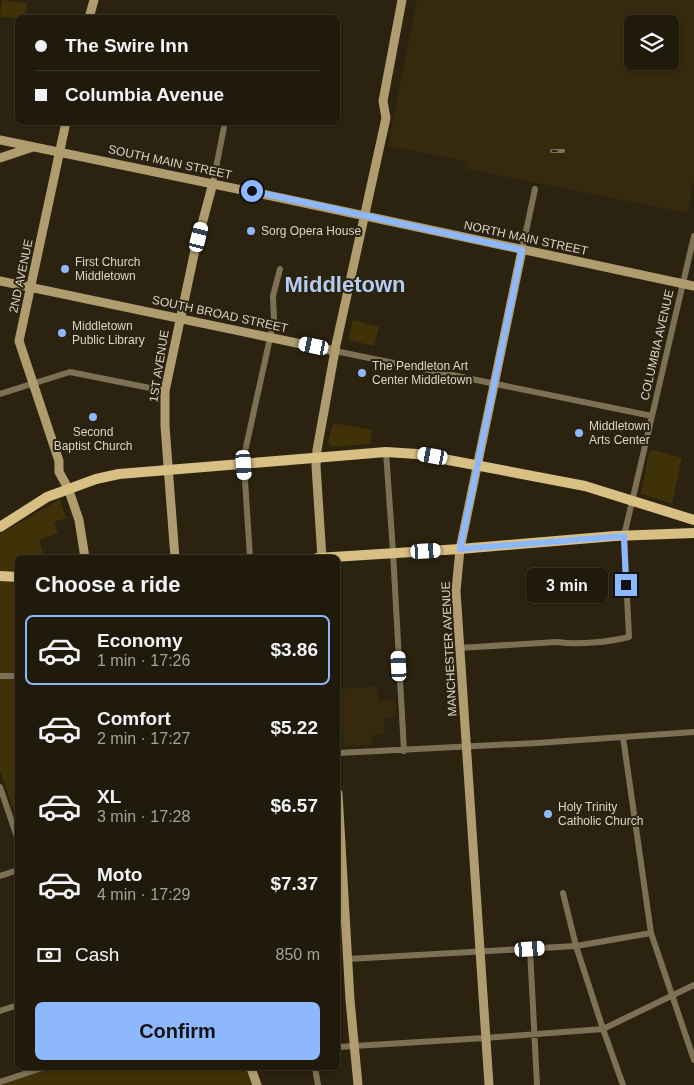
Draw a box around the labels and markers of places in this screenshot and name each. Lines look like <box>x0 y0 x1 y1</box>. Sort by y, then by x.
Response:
place label: Sorg Opera House <box>261 224 361 238</box>
marker: Sorg Opera House <box>245 225 257 237</box>
place label: First Church Middletown <box>75 255 140 283</box>
marker: First Church Middletown <box>59 263 71 275</box>
place label: Middletown Public Library <box>72 319 145 347</box>
marker: Middletown Public Library <box>56 327 68 339</box>
place label: The Pendleton Art Center Middletown <box>372 359 472 387</box>
marker: The Pendleton Art Center Middletown <box>356 367 368 379</box>
marker: Second Baptist Church <box>87 411 99 423</box>
place label: Middletown Arts Center <box>589 419 650 447</box>
place label: Second Baptist Church <box>54 425 132 453</box>
marker: Middletown Arts Center <box>573 427 585 439</box>
place label: Holy Trinity Catholic Church <box>558 800 643 828</box>
marker: Holy Trinity Catholic Church <box>542 808 554 820</box>

